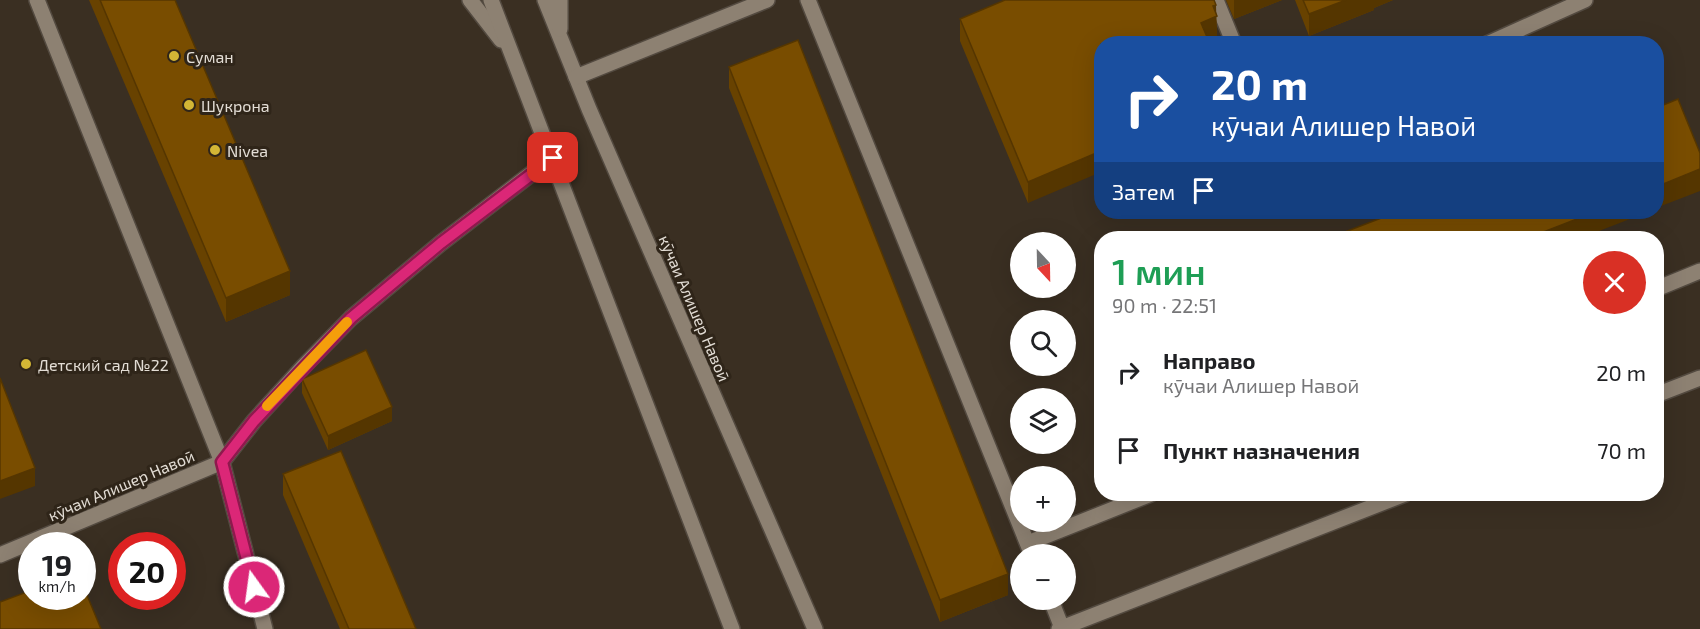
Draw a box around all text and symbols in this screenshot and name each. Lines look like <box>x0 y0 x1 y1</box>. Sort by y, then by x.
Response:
place label: Суман <box>186 47 234 67</box>
marker: Суман <box>167 49 181 63</box>
text: 20 m <box>1211 58 1308 108</box>
icon: right <box>1112 60 1190 138</box>
place label: Шукрона <box>201 96 270 116</box>
marker: Шукрона <box>182 98 196 112</box>
text: кӯчаи Алишер Навоӣ <box>1211 109 1476 141</box>
pin <box>527 132 578 183</box>
place label: Nivea <box>227 141 268 160</box>
icon: arrive <box>536 141 569 174</box>
marker: Nivea <box>208 143 222 157</box>
icon: arrive <box>1187 174 1220 207</box>
text: Затем <box>1112 178 1175 204</box>
street label: кӯчаи Алишер Навоӣ <box>655 232 734 384</box>
north arrow <box>1010 232 1076 298</box>
map controls <box>1010 232 1076 610</box>
text: 1 мин <box>1112 249 1206 292</box>
button: close <box>1583 251 1646 314</box>
text: 90 m · 22:51 <box>1112 293 1217 317</box>
button: search <box>1010 310 1076 376</box>
text: Направо <box>1163 347 1256 373</box>
place label: Детский сад №22 <box>38 355 169 374</box>
icon: right <box>1112 356 1145 389</box>
marker: Детский сад №22 <box>19 357 33 371</box>
text: 20 m <box>1596 359 1646 385</box>
text: кӯчаи Алишер Навоӣ <box>1163 373 1359 397</box>
button: layers <box>1010 388 1076 454</box>
icon: arrive <box>1112 434 1145 467</box>
text: Пункт назначения <box>1163 437 1360 463</box>
text: 70 m <box>1597 437 1646 463</box>
street label: кӯчаи Алишер Навоӣ <box>45 446 197 525</box>
button: + <box>1010 466 1076 532</box>
speed limit sign: 20 <box>108 532 186 610</box>
button: − <box>1010 544 1076 610</box>
text: 19 <box>42 546 72 582</box>
position arrow <box>222 555 286 619</box>
text: km/h <box>38 577 76 595</box>

